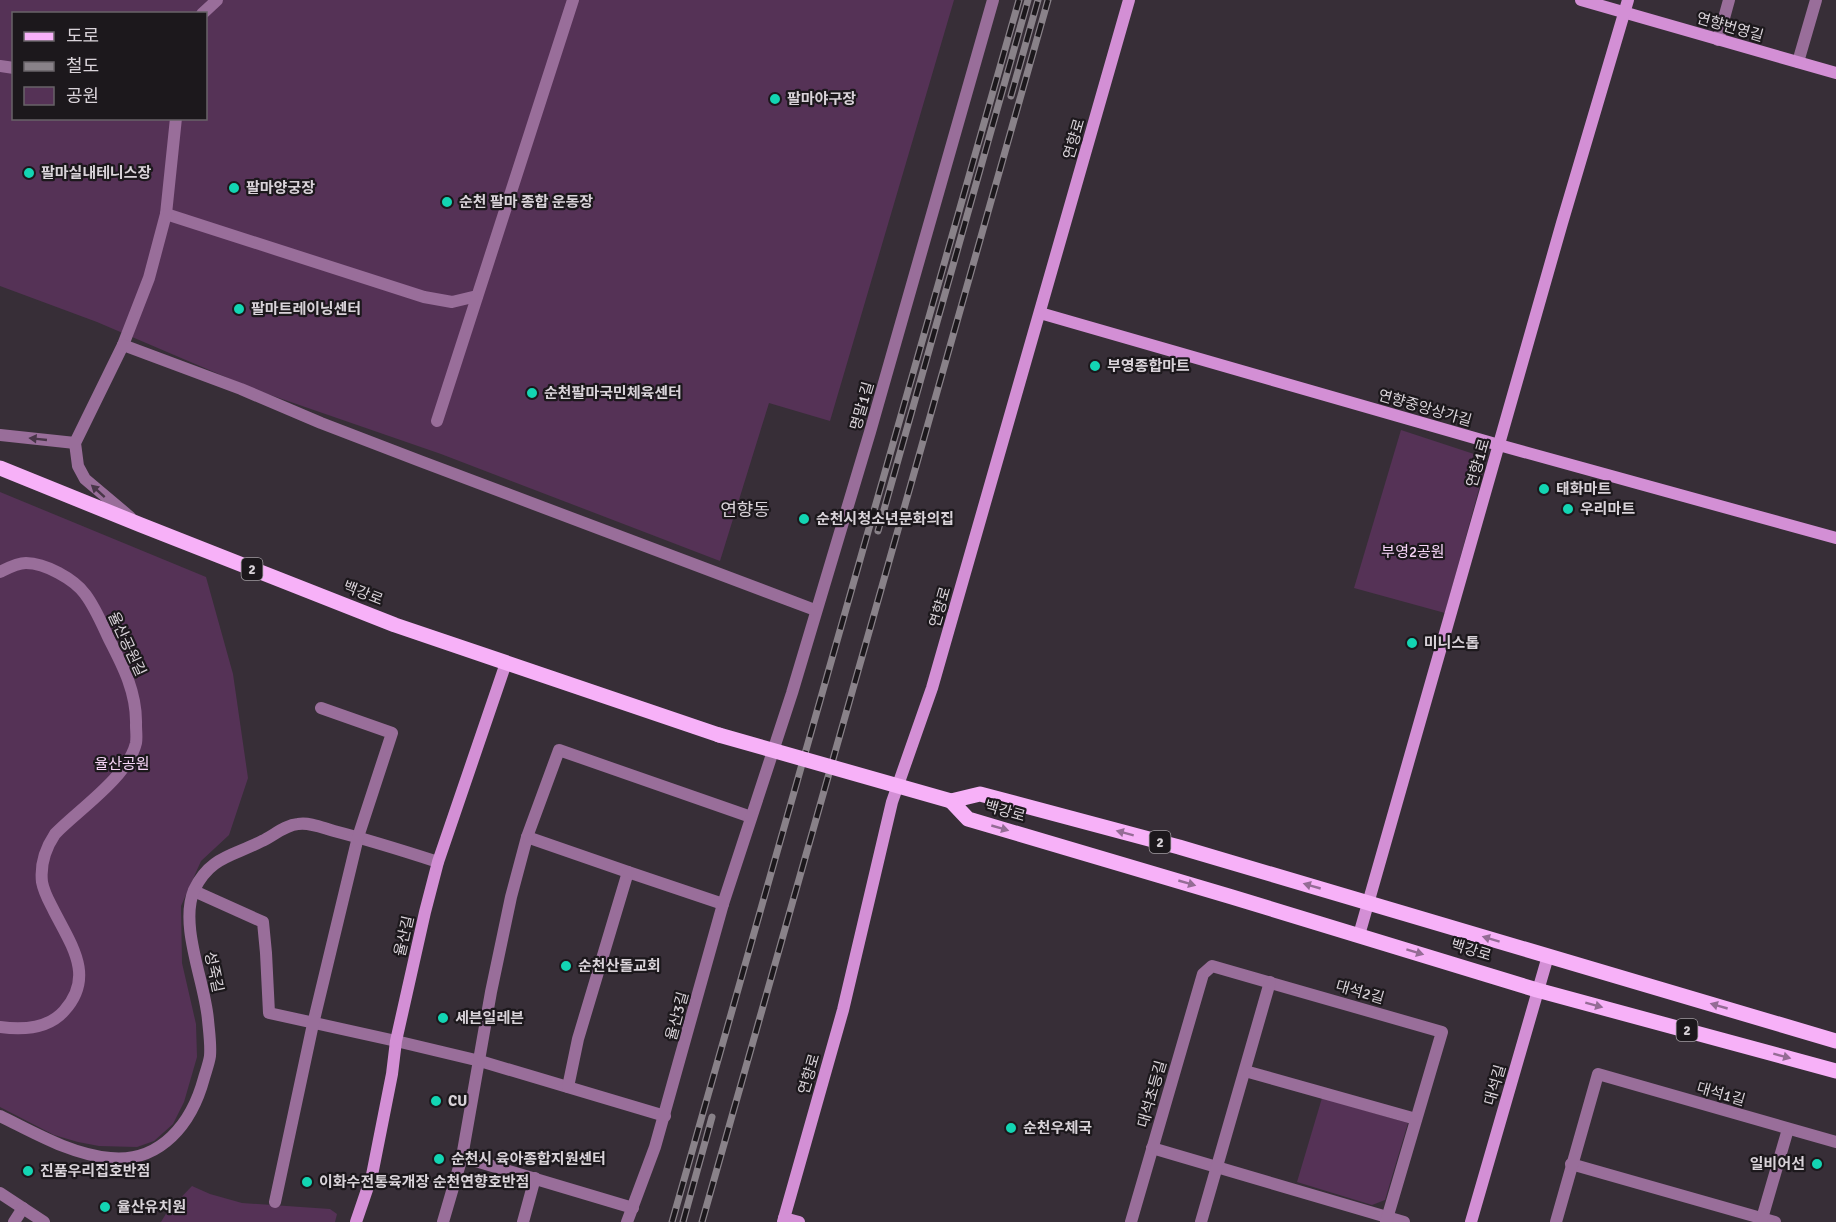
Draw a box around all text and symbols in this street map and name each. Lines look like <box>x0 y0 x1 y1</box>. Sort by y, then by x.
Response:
street label: 연향번영길 <box>1694 9 1766 45</box>
legend <box>12 12 207 120</box>
text: 도로 <box>66 25 99 47</box>
text: 철도 <box>66 55 99 77</box>
text: 공원 <box>66 85 99 107</box>
place label: 팔마야구장 <box>787 90 856 108</box>
marker: 팔마야구장 <box>768 92 782 106</box>
street label: 연향로 <box>1060 117 1088 161</box>
place label: 팔마실내테니스장 <box>41 164 152 182</box>
marker: 팔마실내테니스장 <box>22 166 36 180</box>
place label: 팔마양궁장 <box>246 179 315 197</box>
marker: 팔마양궁장 <box>227 181 241 195</box>
place label: 순천 팔마 종합 운동장 <box>459 193 593 211</box>
marker: 순천 팔마 종합 운동장 <box>440 195 454 209</box>
place label: 팔마트레이닝센터 <box>251 300 361 318</box>
marker: 팔마트레이닝센터 <box>232 302 246 316</box>
place label: 부영종합마트 <box>1107 357 1190 375</box>
marker: 부영종합마트 <box>1088 359 1102 373</box>
street label: 명말1길 <box>847 380 877 432</box>
place label: 순천팔마국민체육센터 <box>544 384 682 402</box>
marker: 순천팔마국민체육센터 <box>525 386 539 400</box>
street label: 연향중앙상가길 <box>1376 386 1474 430</box>
one-way arrow <box>28 434 47 444</box>
street label: 연향1로 <box>1463 437 1493 489</box>
place label: 태화마트 <box>1556 480 1611 498</box>
marker: 태화마트 <box>1537 482 1551 496</box>
one-way arrow <box>90 484 105 498</box>
district label: 연향동 <box>720 499 770 521</box>
place label: 우리마트 <box>1580 500 1635 518</box>
marker: 우리마트 <box>1561 502 1575 516</box>
place label: 순천시청소년문화의집 <box>816 510 954 528</box>
marker: 순천시청소년문화의집 <box>797 512 811 526</box>
park label: 부영2공원 <box>1381 543 1445 561</box>
road number: 2 <box>242 558 262 580</box>
street label: 백강로 <box>340 577 386 609</box>
street label: 연향로 <box>926 585 954 629</box>
street label: 율산공원길 <box>104 609 150 679</box>
place label: 미니스톱 <box>1424 634 1479 652</box>
marker: 미니스톱 <box>1405 636 1419 650</box>
park label: 율산공원 <box>94 755 150 773</box>
street label: 백강로 <box>983 797 1027 825</box>
one-way arrow <box>991 824 1009 833</box>
one-way arrow <box>1116 827 1134 837</box>
road number: 2 <box>1150 831 1170 853</box>
one-way arrow <box>1178 879 1196 888</box>
one-way arrow <box>1303 881 1321 890</box>
street label: 율산길 <box>391 914 417 958</box>
one-way arrow <box>1482 934 1500 943</box>
street label: 백강로 <box>1449 935 1493 965</box>
one-way arrow <box>1406 948 1424 957</box>
street label: 성죽길 <box>201 950 227 994</box>
place label: 순천산돌교회 <box>578 957 661 975</box>
marker: 순천산돌교회 <box>559 959 573 973</box>
street label: 대석2길 <box>1334 977 1386 1007</box>
street label: 율산3길 <box>662 990 692 1042</box>
one-way arrow <box>1585 1001 1603 1010</box>
one-way arrow <box>1710 1001 1728 1010</box>
place label: 세븐일레븐 <box>455 1009 524 1027</box>
marker: 세븐일레븐 <box>436 1011 450 1025</box>
road number: 2 <box>1676 1019 1698 1041</box>
street label: 연향로 <box>795 1052 823 1096</box>
one-way arrow <box>1773 1052 1791 1061</box>
street label: 대석초등길 <box>1134 1058 1170 1130</box>
street label: 대석길 <box>1481 1063 1509 1107</box>
street label: 대석1길 <box>1695 1079 1747 1109</box>
place label: CU <box>448 1092 467 1110</box>
marker: CU <box>429 1094 443 1108</box>
place label: 순천우체국 <box>1023 1119 1092 1137</box>
marker: 순천우체국 <box>1004 1121 1018 1135</box>
place label: 순천시 육아종합지원센터 <box>451 1150 606 1168</box>
marker: 순천시 육아종합지원센터 <box>432 1152 446 1166</box>
place label: 일비어선 <box>1750 1155 1805 1173</box>
marker: 일비어선 <box>1810 1157 1824 1171</box>
place label: 진품우리집호반점 <box>40 1162 150 1180</box>
marker: 진품우리집호반점 <box>21 1164 35 1178</box>
place label: 이화수전통육개장 순천연향호반점 <box>319 1173 529 1191</box>
marker: 이화수전통육개장 순천연향호반점 <box>300 1175 314 1189</box>
place label: 율산유치원 <box>117 1198 186 1216</box>
marker: 율산유치원 <box>98 1200 112 1214</box>

